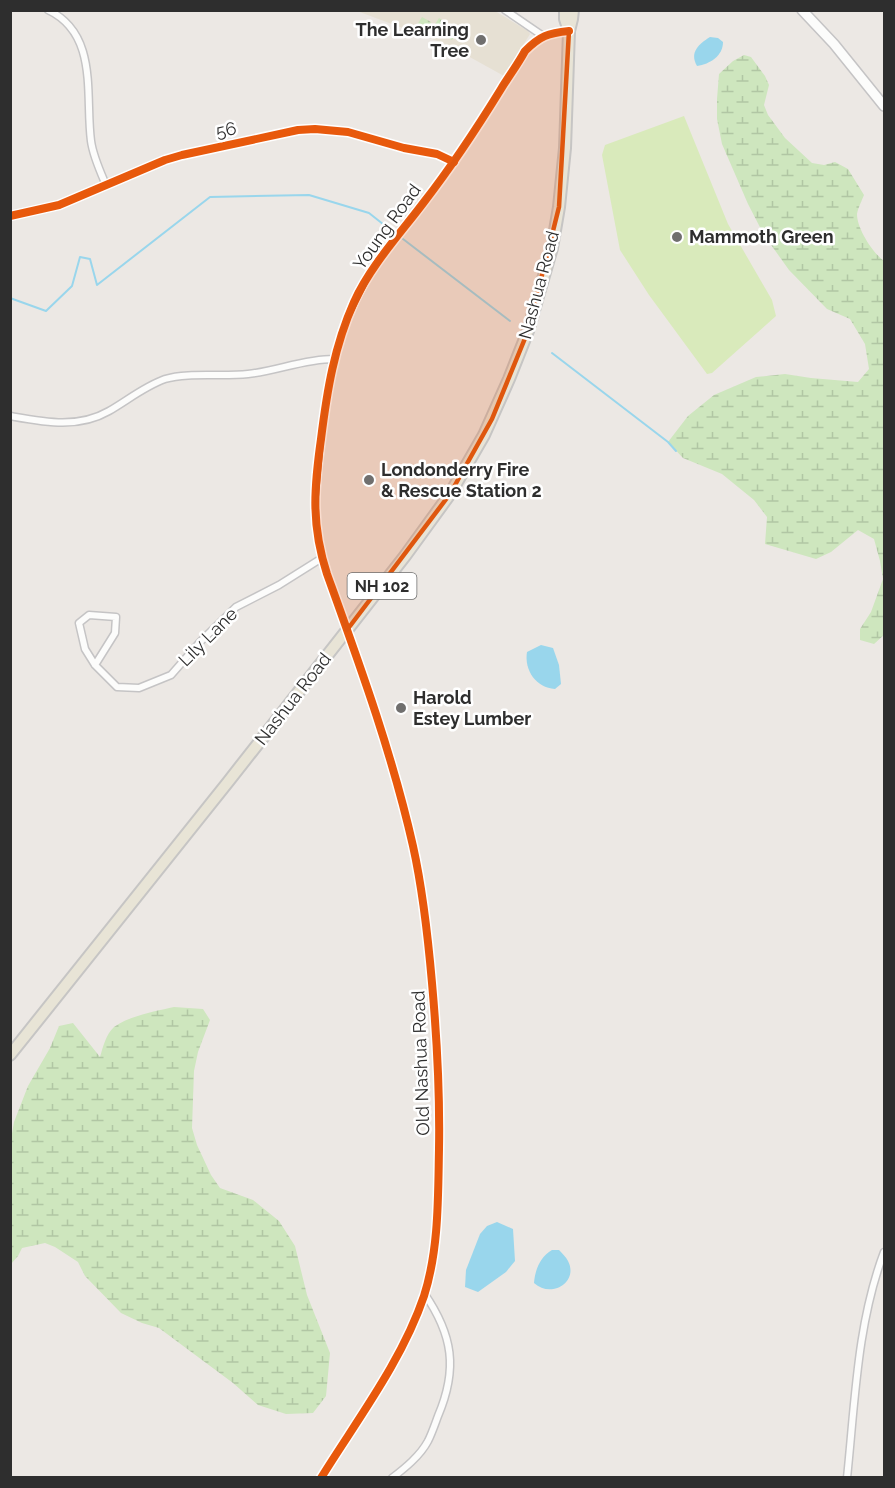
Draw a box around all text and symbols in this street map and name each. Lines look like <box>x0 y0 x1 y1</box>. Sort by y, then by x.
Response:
place label: The Learning Tree <box>356 19 469 61</box>
marker: The Learning Tree <box>474 33 488 47</box>
street label: 56 <box>214 117 238 142</box>
street label: Young Road <box>348 180 425 274</box>
place label: Mammoth Green <box>689 226 834 247</box>
street label: Nashua Road <box>514 229 563 341</box>
marker: Mammoth Green <box>670 230 684 244</box>
place label: Londonderry Fire & Rescue Station 2 <box>381 459 542 501</box>
marker: Londonderry Fire & Rescue Station 2 <box>362 473 376 487</box>
road number: NH 102 <box>348 573 416 599</box>
street label: Lily Lane <box>174 603 242 670</box>
street label: Nashua Road <box>250 648 335 749</box>
place label: Harold Estey Lumber <box>413 687 531 729</box>
marker: Harold Estey Lumber <box>394 701 408 715</box>
street label: Old Nashua Road <box>407 990 434 1136</box>

